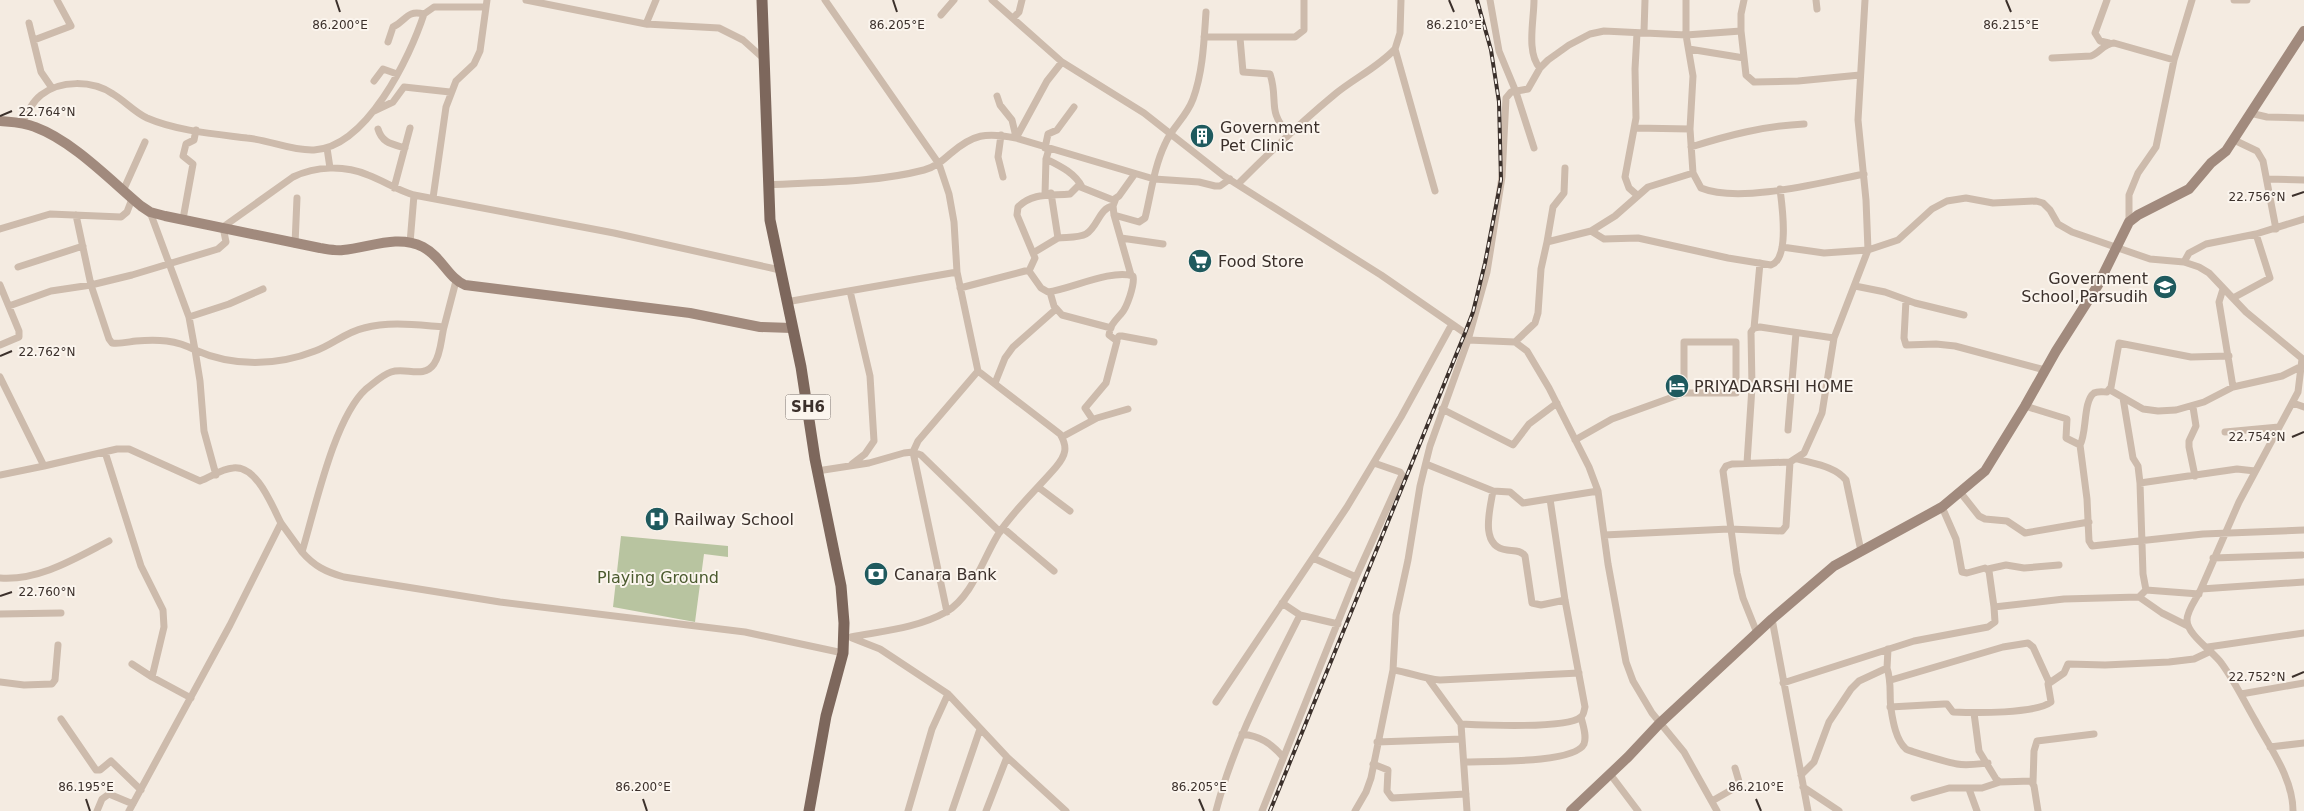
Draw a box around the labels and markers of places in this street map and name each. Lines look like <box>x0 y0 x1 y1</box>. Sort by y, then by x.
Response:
place label: Government Pet Clinic <box>1220 118 1320 155</box>
building icon: Government Pet Clinic <box>1189 123 1215 149</box>
supermarket icon: Food Store <box>1187 248 1213 274</box>
place label: Food Store <box>1218 252 1304 271</box>
place label: Government School,Parsudih <box>2021 269 2148 306</box>
school or university icon: Government School,Parsudih <box>2152 274 2178 300</box>
hotel icon: PRIYADARSHI HOME <box>1664 373 1690 399</box>
place label: PRIYADARSHI HOME <box>1694 377 1854 396</box>
hospital icon: Railway School <box>644 506 670 532</box>
place label: Railway School <box>674 510 794 529</box>
bank icon: Canara Bank <box>863 561 889 587</box>
place label: Canara Bank <box>894 565 997 584</box>

